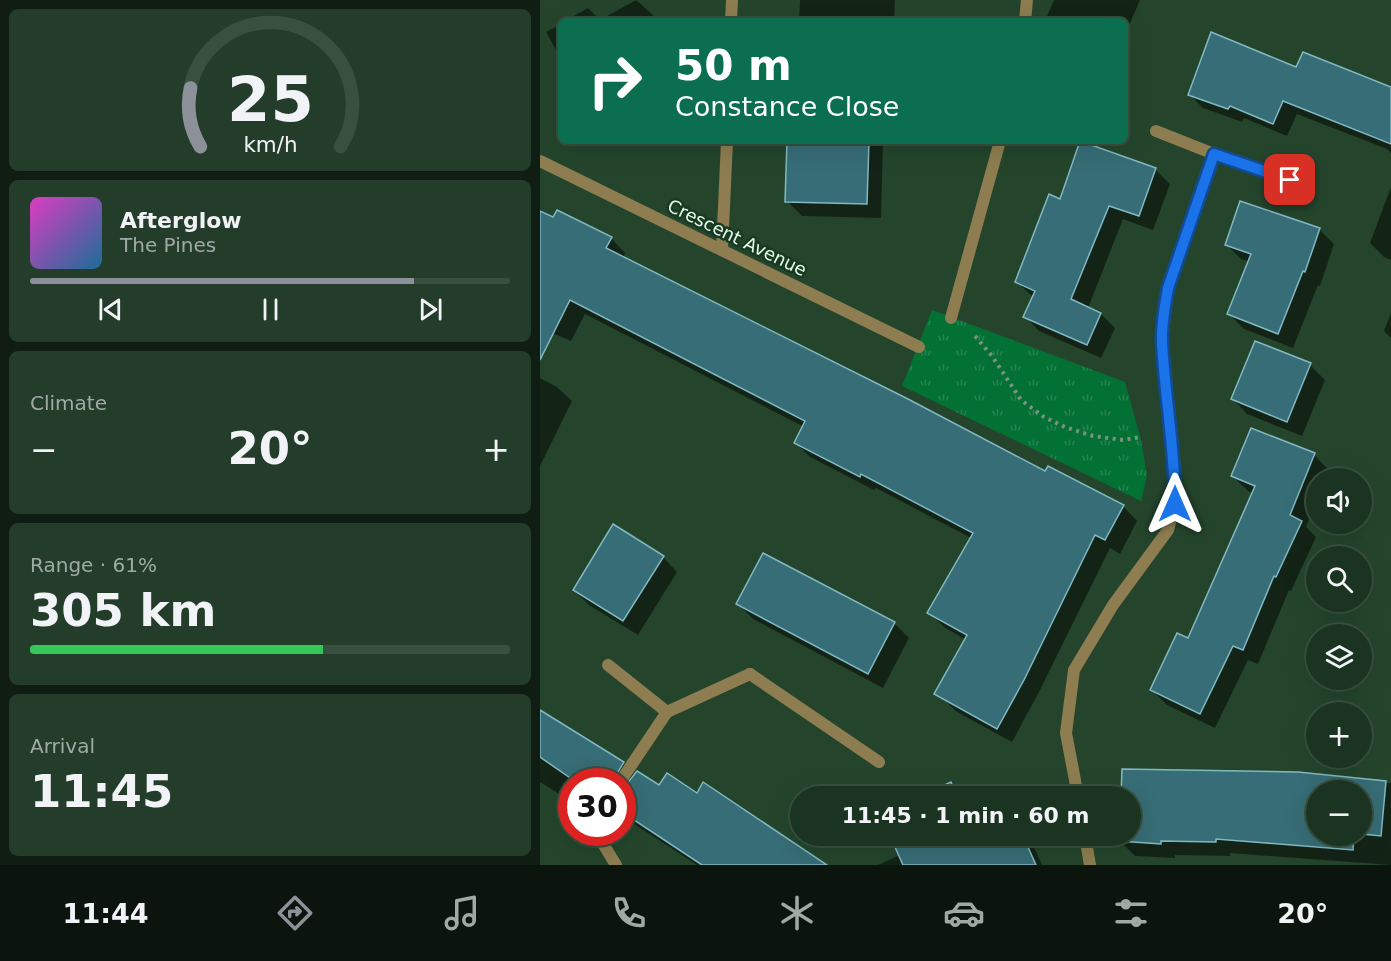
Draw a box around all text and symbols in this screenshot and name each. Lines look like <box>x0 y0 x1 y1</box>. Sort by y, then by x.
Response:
text: 50 m <box>675 41 792 90</box>
icon: right <box>576 42 654 120</box>
text: 25 <box>227 63 313 136</box>
text: Constance Close <box>675 91 899 122</box>
text: km/h <box>243 132 297 157</box>
pin <box>1264 154 1315 205</box>
icon: arrive <box>1273 163 1306 196</box>
street label: Crescent Avenue <box>664 195 810 280</box>
text: Afterglow <box>120 208 242 233</box>
text: The Pines <box>120 233 216 257</box>
icon: previous <box>94 293 127 326</box>
icon: pause <box>254 293 287 326</box>
icon: next <box>414 293 447 326</box>
text: Climate <box>30 391 107 415</box>
text: 20° <box>227 422 313 475</box>
text: − <box>30 430 58 469</box>
text: + <box>482 430 510 469</box>
map controls <box>1306 468 1372 846</box>
button: sound <box>1306 468 1372 534</box>
position arrow <box>1143 472 1207 536</box>
button: search <box>1306 546 1372 612</box>
text: Range · 61% <box>30 553 157 577</box>
text: 305 km <box>30 584 216 637</box>
button: layers <box>1306 624 1372 690</box>
button: + <box>1306 702 1372 768</box>
text: Arrival <box>30 734 95 758</box>
text: 11:45 <box>30 765 173 818</box>
speed limit sign: 30 <box>558 768 636 846</box>
button: − <box>1306 780 1372 846</box>
text: 11:45 · 1 min · 60 m <box>842 803 1089 828</box>
icon: directions <box>274 892 316 934</box>
icon: music <box>441 892 483 934</box>
icon: phone <box>608 892 650 934</box>
icon: climate <box>776 892 818 934</box>
icon: car <box>943 892 985 934</box>
icon: filters <box>1110 892 1152 934</box>
text: 11:44 <box>63 898 149 929</box>
text: 20° <box>1277 898 1328 929</box>

